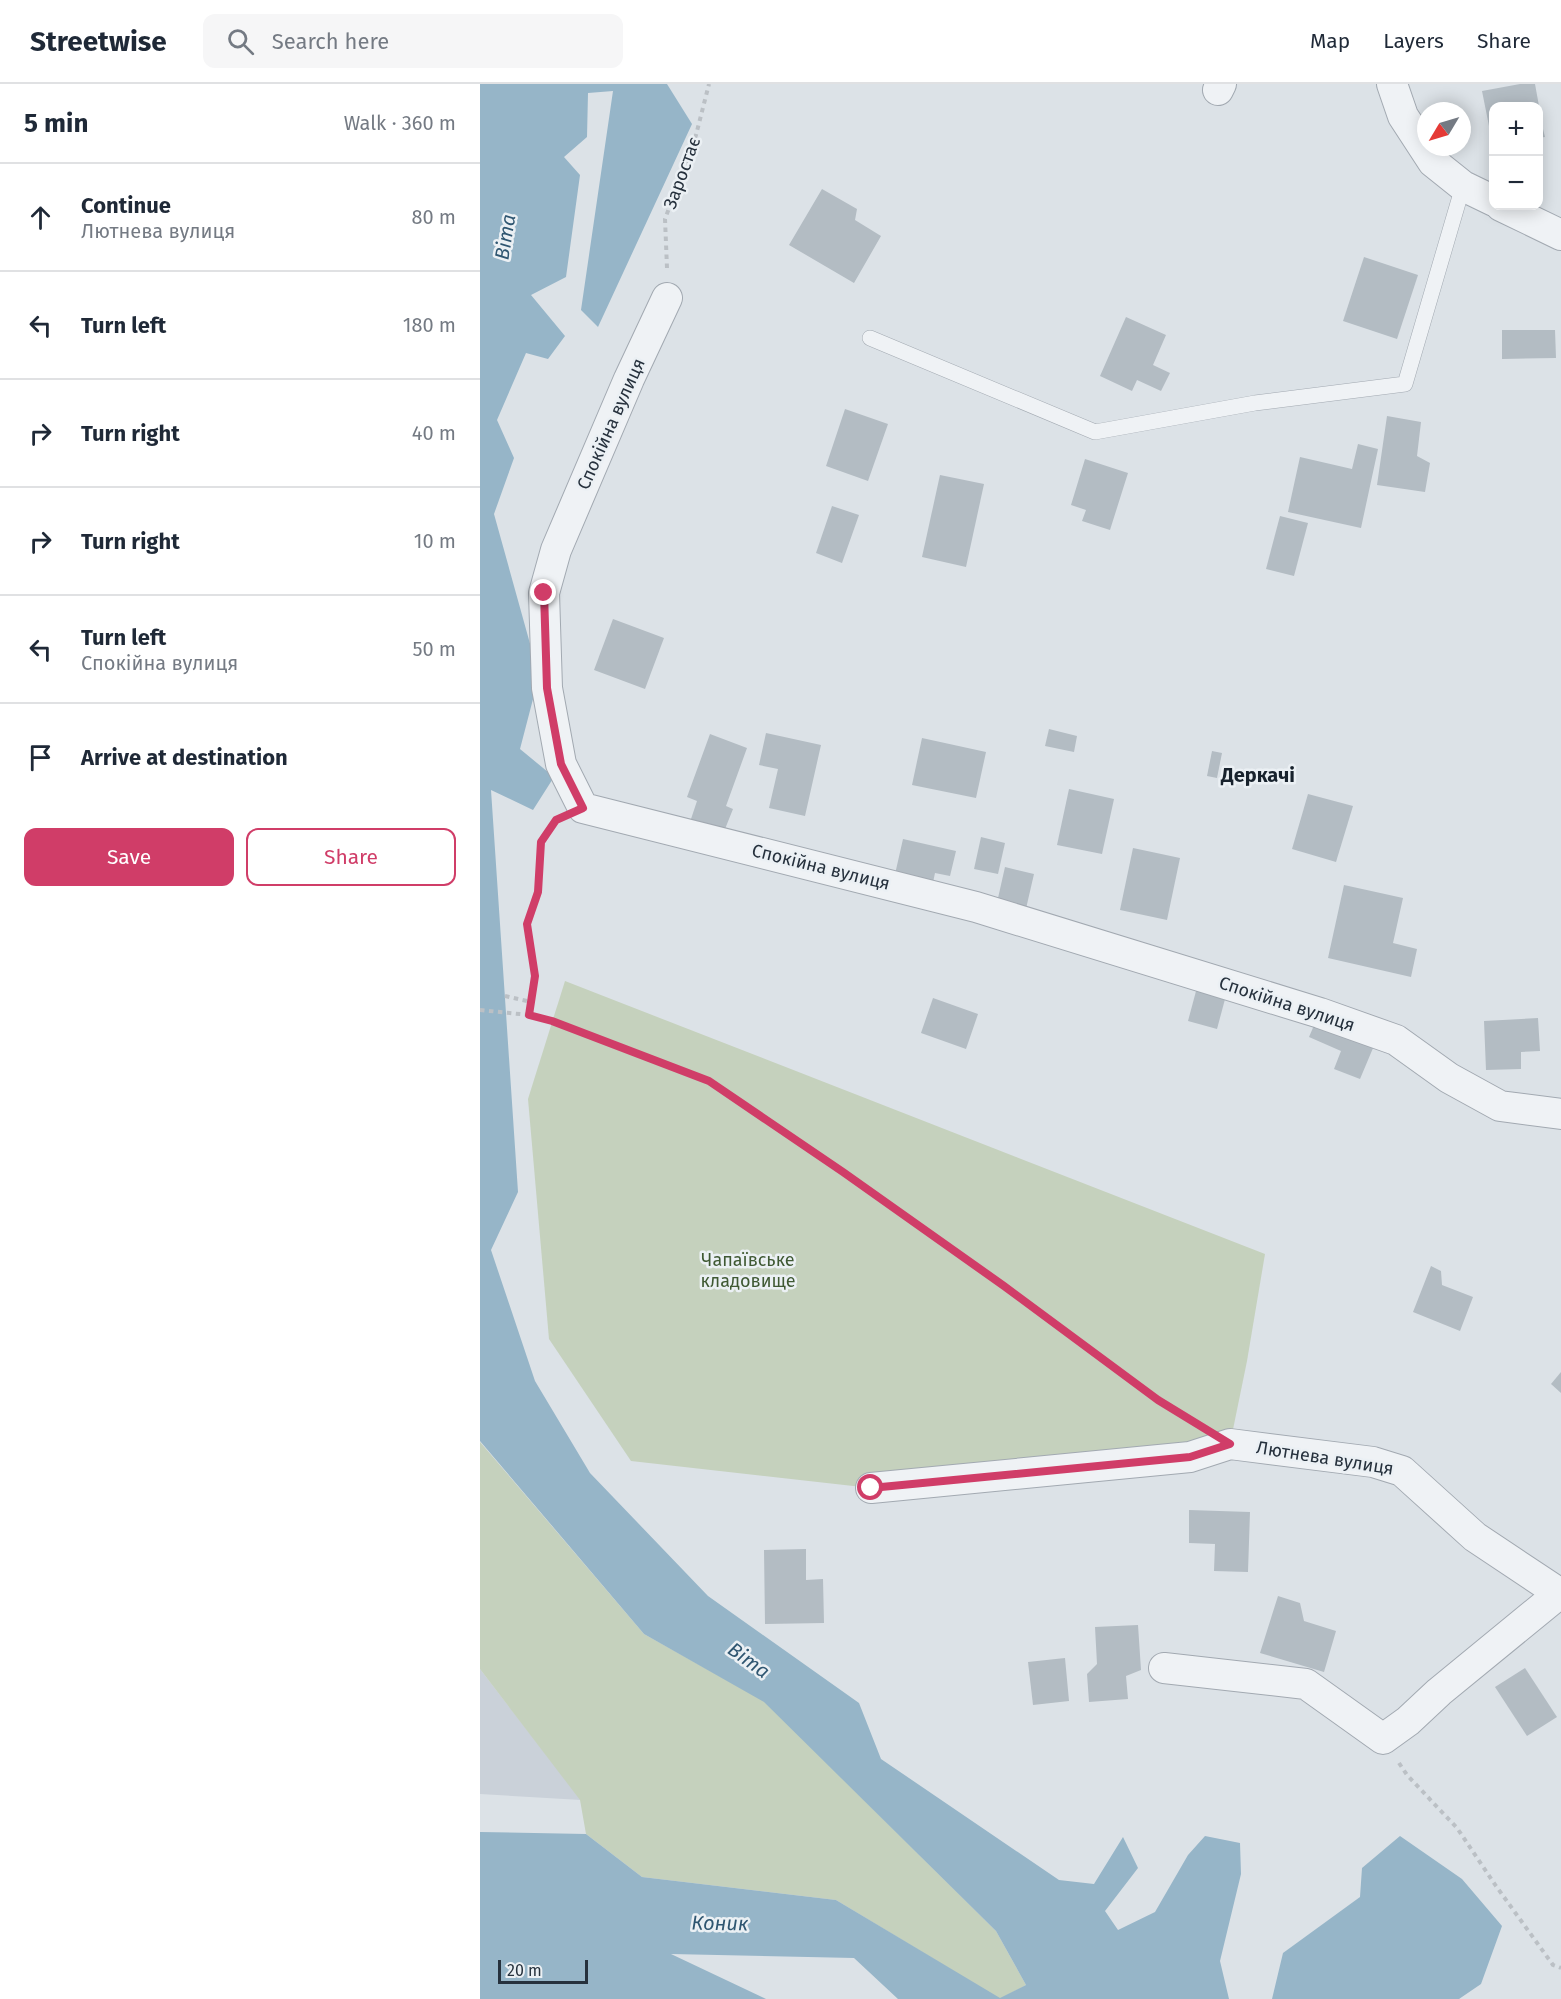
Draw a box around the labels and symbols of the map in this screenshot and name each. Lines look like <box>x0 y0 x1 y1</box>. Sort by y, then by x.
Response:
north arrow <box>1417 102 1471 156</box>
street label: Заростає <box>659 134 705 212</box>
water label: Віта <box>490 212 520 262</box>
street label: Спокійна вулиця <box>572 355 650 493</box>
route end <box>530 579 556 605</box>
district label: Деркачі <box>1220 763 1295 787</box>
street label: Спокійна вулиця <box>750 839 892 895</box>
street label: Спокійна вулиця <box>1216 972 1358 1036</box>
park label: Чапаївське кладовище <box>701 1249 795 1292</box>
street label: Лютнева вулиця <box>1255 1436 1395 1480</box>
route start <box>857 1474 883 1500</box>
water label: Віта <box>723 1637 775 1683</box>
water label: Коник <box>691 1911 749 1936</box>
scale bar <box>498 1957 588 1984</box>

